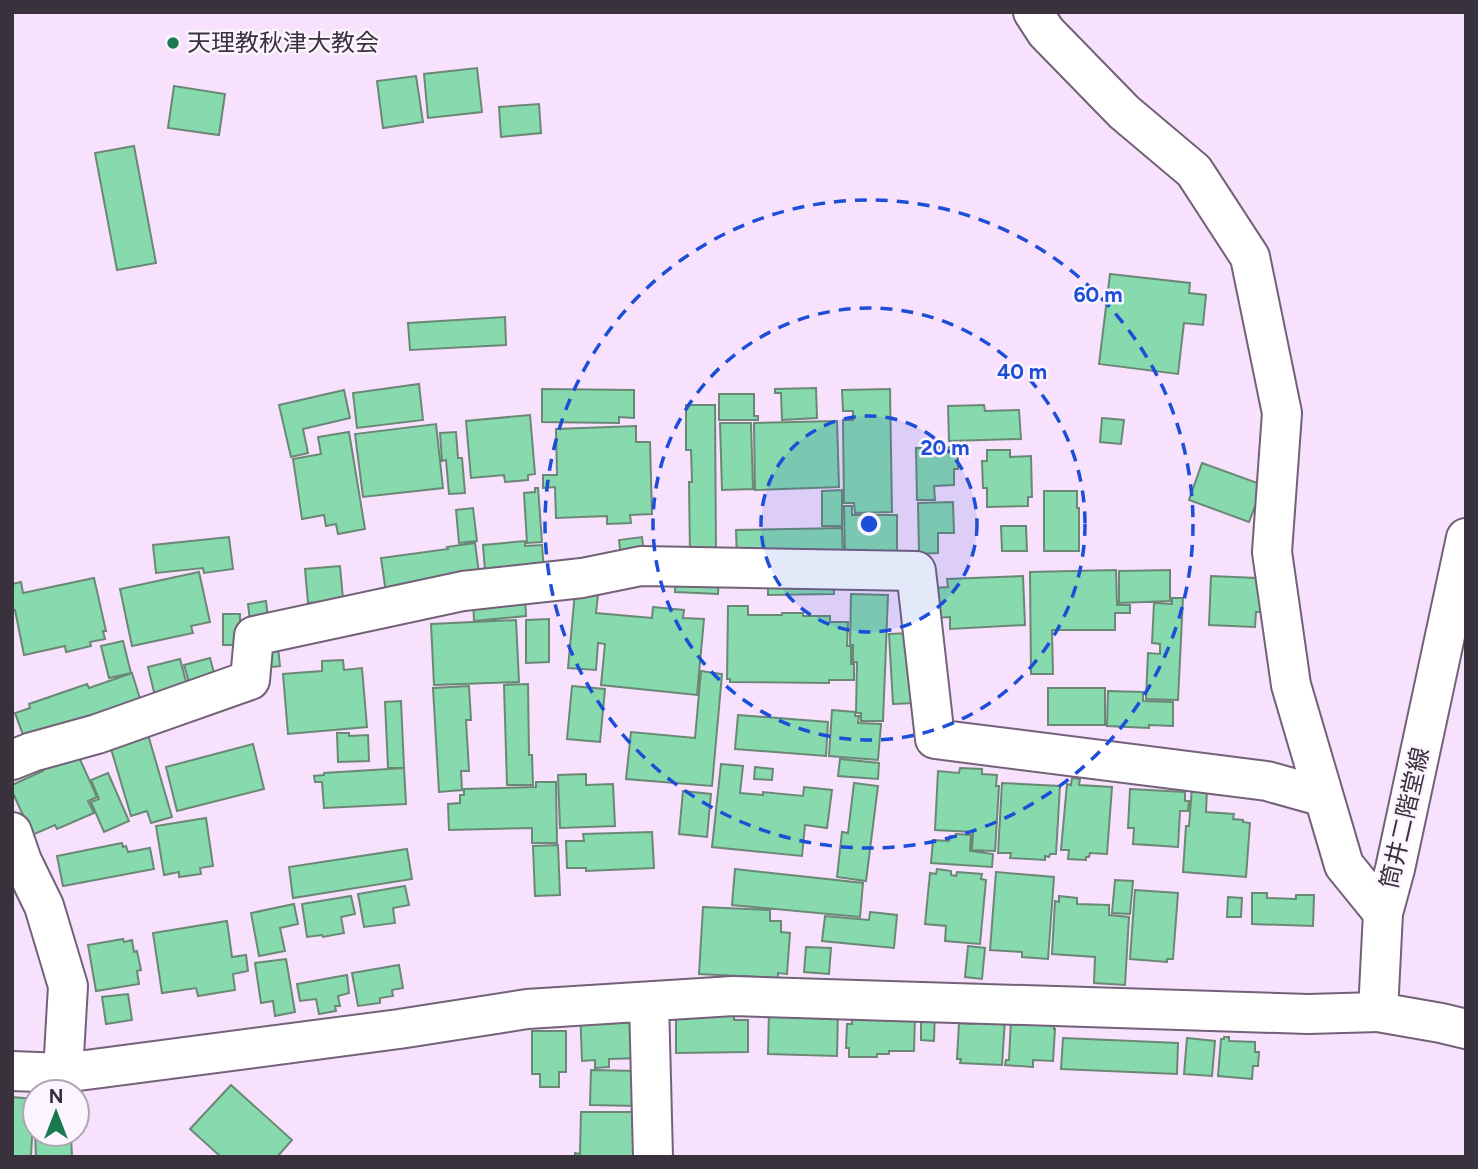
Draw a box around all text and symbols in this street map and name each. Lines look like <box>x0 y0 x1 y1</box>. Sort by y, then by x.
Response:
place label: 天理教秋津大教会 <box>187 28 379 57</box>
marker: 天理教秋津大教会 <box>165 35 181 51</box>
text: 60 m <box>1073 282 1123 307</box>
text: 40 m <box>997 359 1047 384</box>
text: 20 m <box>920 435 970 460</box>
centre of rings <box>857 512 881 536</box>
street label: 筒井二階堂線 <box>1374 744 1435 891</box>
north arrow <box>21 1078 91 1148</box>
text: N <box>49 1085 63 1108</box>

